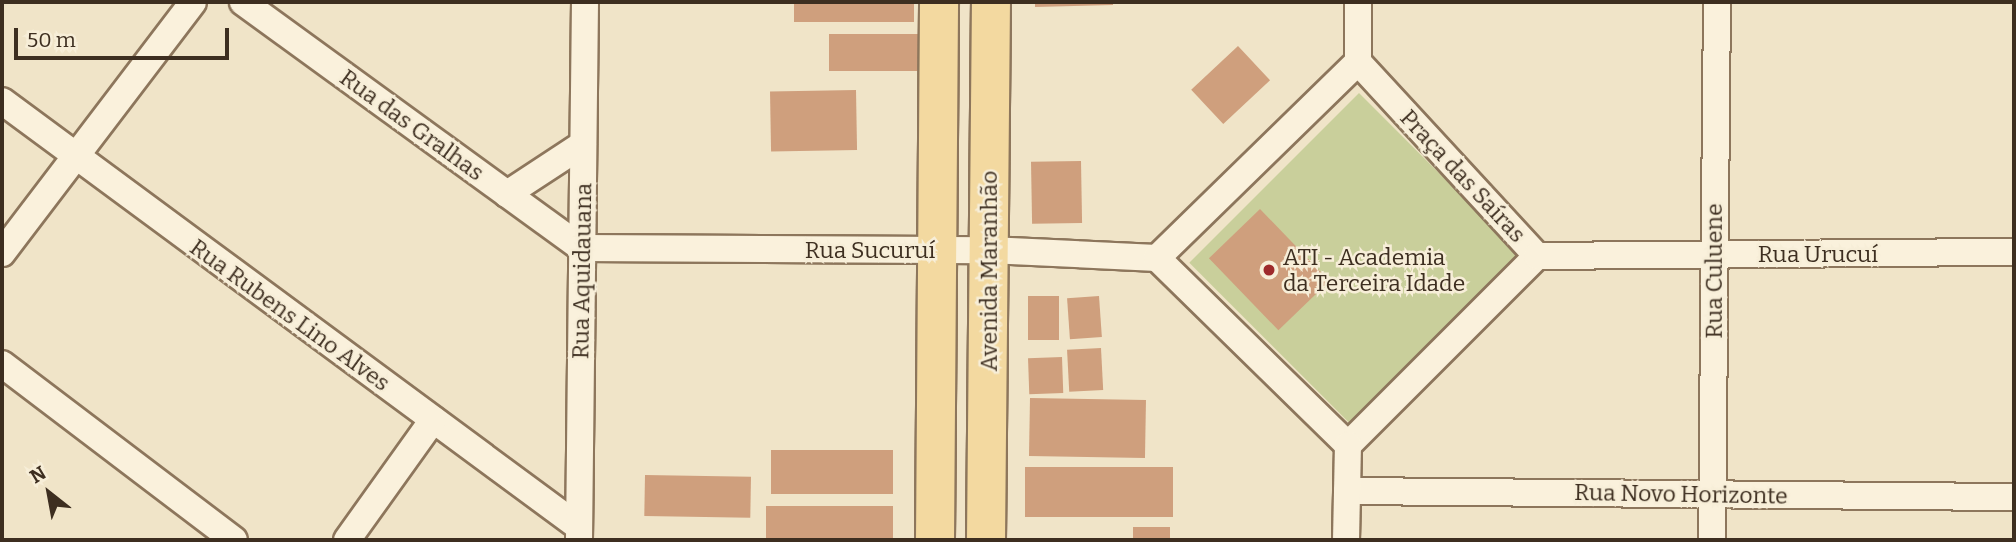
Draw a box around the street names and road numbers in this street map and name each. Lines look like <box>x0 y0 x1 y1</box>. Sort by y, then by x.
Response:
street label: Rua das Gralhas <box>335 64 489 186</box>
street label: Praça das Saíras <box>1395 104 1531 248</box>
street label: Avenida Maranhão <box>975 171 1003 371</box>
street label: Rua Aquidauana <box>567 183 597 359</box>
street label: Rua Culuene <box>1700 203 1728 339</box>
street label: Rua Rubens Lino Alves <box>185 233 395 397</box>
street label: Rua Sucuruí <box>805 236 935 264</box>
street label: Rua Urucuí <box>1758 240 1878 268</box>
street label: Rua Novo Horizonte <box>1574 478 1788 510</box>

